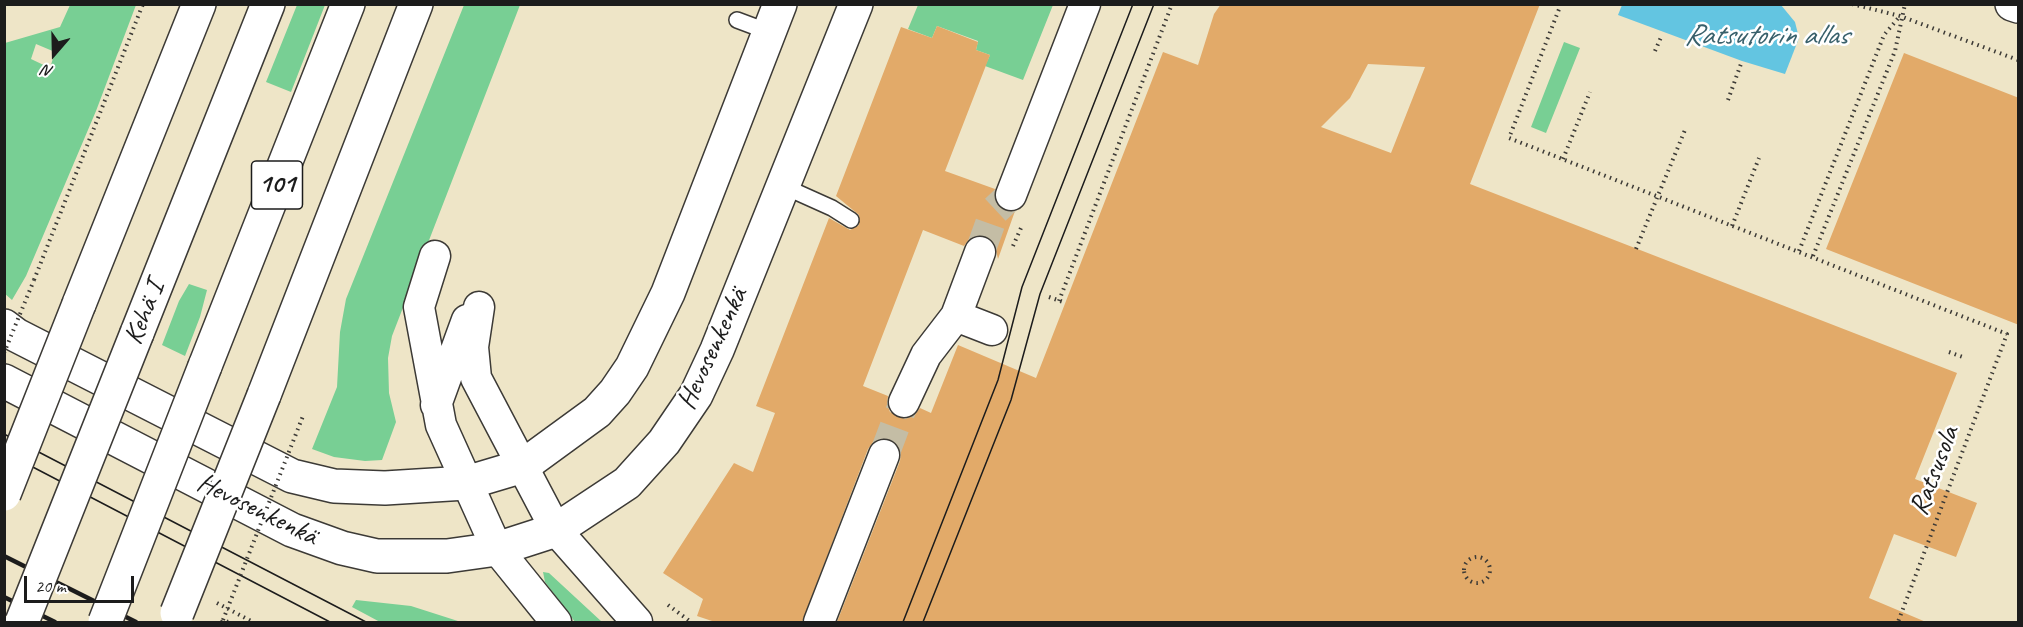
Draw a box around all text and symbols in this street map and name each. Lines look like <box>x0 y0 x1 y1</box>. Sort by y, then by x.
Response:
water label: Ratsutorin allas <box>1684 18 1848 54</box>
north arrow <box>24 24 84 84</box>
text: N <box>40 60 56 82</box>
road number: 101 <box>252 161 302 209</box>
street label: Kehä I <box>117 277 173 349</box>
street label: Hevosenkenkä <box>670 283 756 415</box>
street label: Ratsusola <box>1903 422 1967 520</box>
street label: Hevosenkenkä <box>191 466 323 554</box>
scale bar <box>27 564 136 602</box>
text: 20 m <box>35 575 66 597</box>

